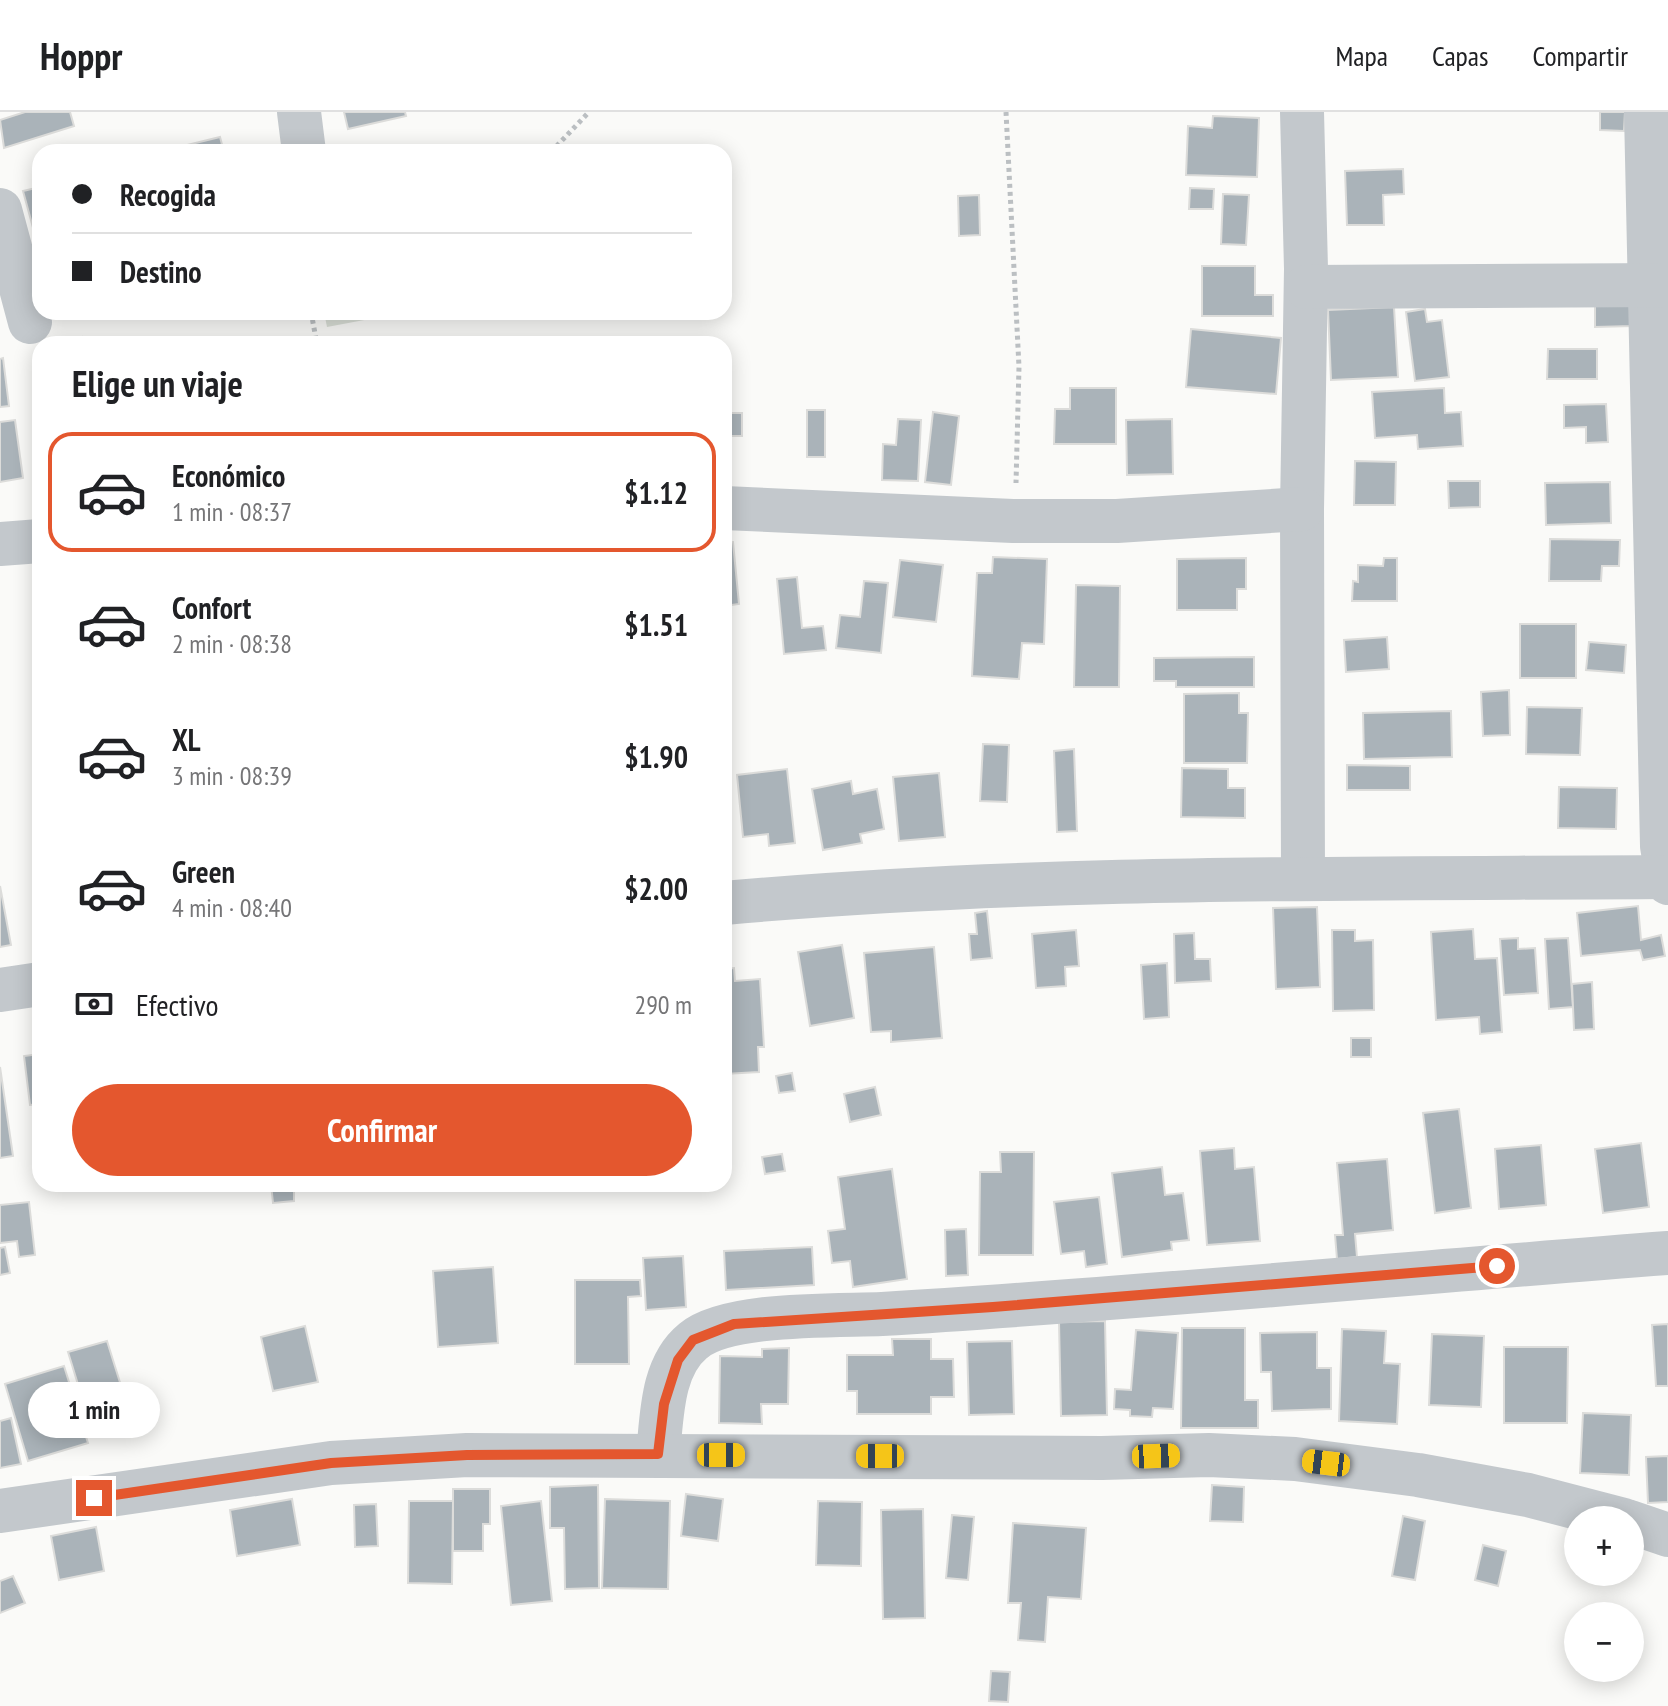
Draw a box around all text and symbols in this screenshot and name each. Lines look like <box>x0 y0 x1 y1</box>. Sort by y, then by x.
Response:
text: Hoppr <box>40 31 122 80</box>
text: Mapa <box>1336 37 1388 74</box>
text: Capas <box>1432 37 1488 74</box>
text: Compartir <box>1532 37 1628 74</box>
text: Recogida <box>120 175 216 214</box>
text: Destino <box>120 252 202 291</box>
text: Elige un viaje <box>72 360 243 407</box>
icon: car <box>76 456 148 528</box>
text: Económico <box>172 456 285 495</box>
text: $1.12 <box>624 473 688 512</box>
text: 1 min · 08:37 <box>172 495 292 528</box>
icon: car <box>76 588 148 660</box>
text: Confort <box>172 588 251 627</box>
text: $1.51 <box>624 605 688 644</box>
text: 2 min · 08:38 <box>172 627 292 660</box>
icon: car <box>76 720 148 792</box>
text: XL <box>172 720 201 759</box>
text: $1.90 <box>624 737 688 776</box>
text: 3 min · 08:39 <box>172 759 292 792</box>
icon: car <box>76 852 148 924</box>
text: Green <box>172 852 235 891</box>
text: $2.00 <box>624 869 688 908</box>
text: 4 min · 08:40 <box>172 891 292 924</box>
icon: cash <box>72 982 116 1026</box>
text: Efectivo <box>136 985 219 1024</box>
text: 290 m <box>634 988 692 1021</box>
button: Confirmar <box>72 1084 692 1176</box>
route start <box>1479 1248 1515 1284</box>
callout: 1 min <box>28 1382 160 1438</box>
text: 1 min <box>68 1393 120 1426</box>
car <box>697 1443 745 1467</box>
car <box>1132 1443 1180 1469</box>
car <box>856 1444 904 1468</box>
car <box>1301 1448 1351 1478</box>
route end <box>76 1480 112 1516</box>
map controls <box>1564 1506 1644 1682</box>
button: + <box>1564 1506 1644 1586</box>
button: − <box>1564 1602 1644 1682</box>

